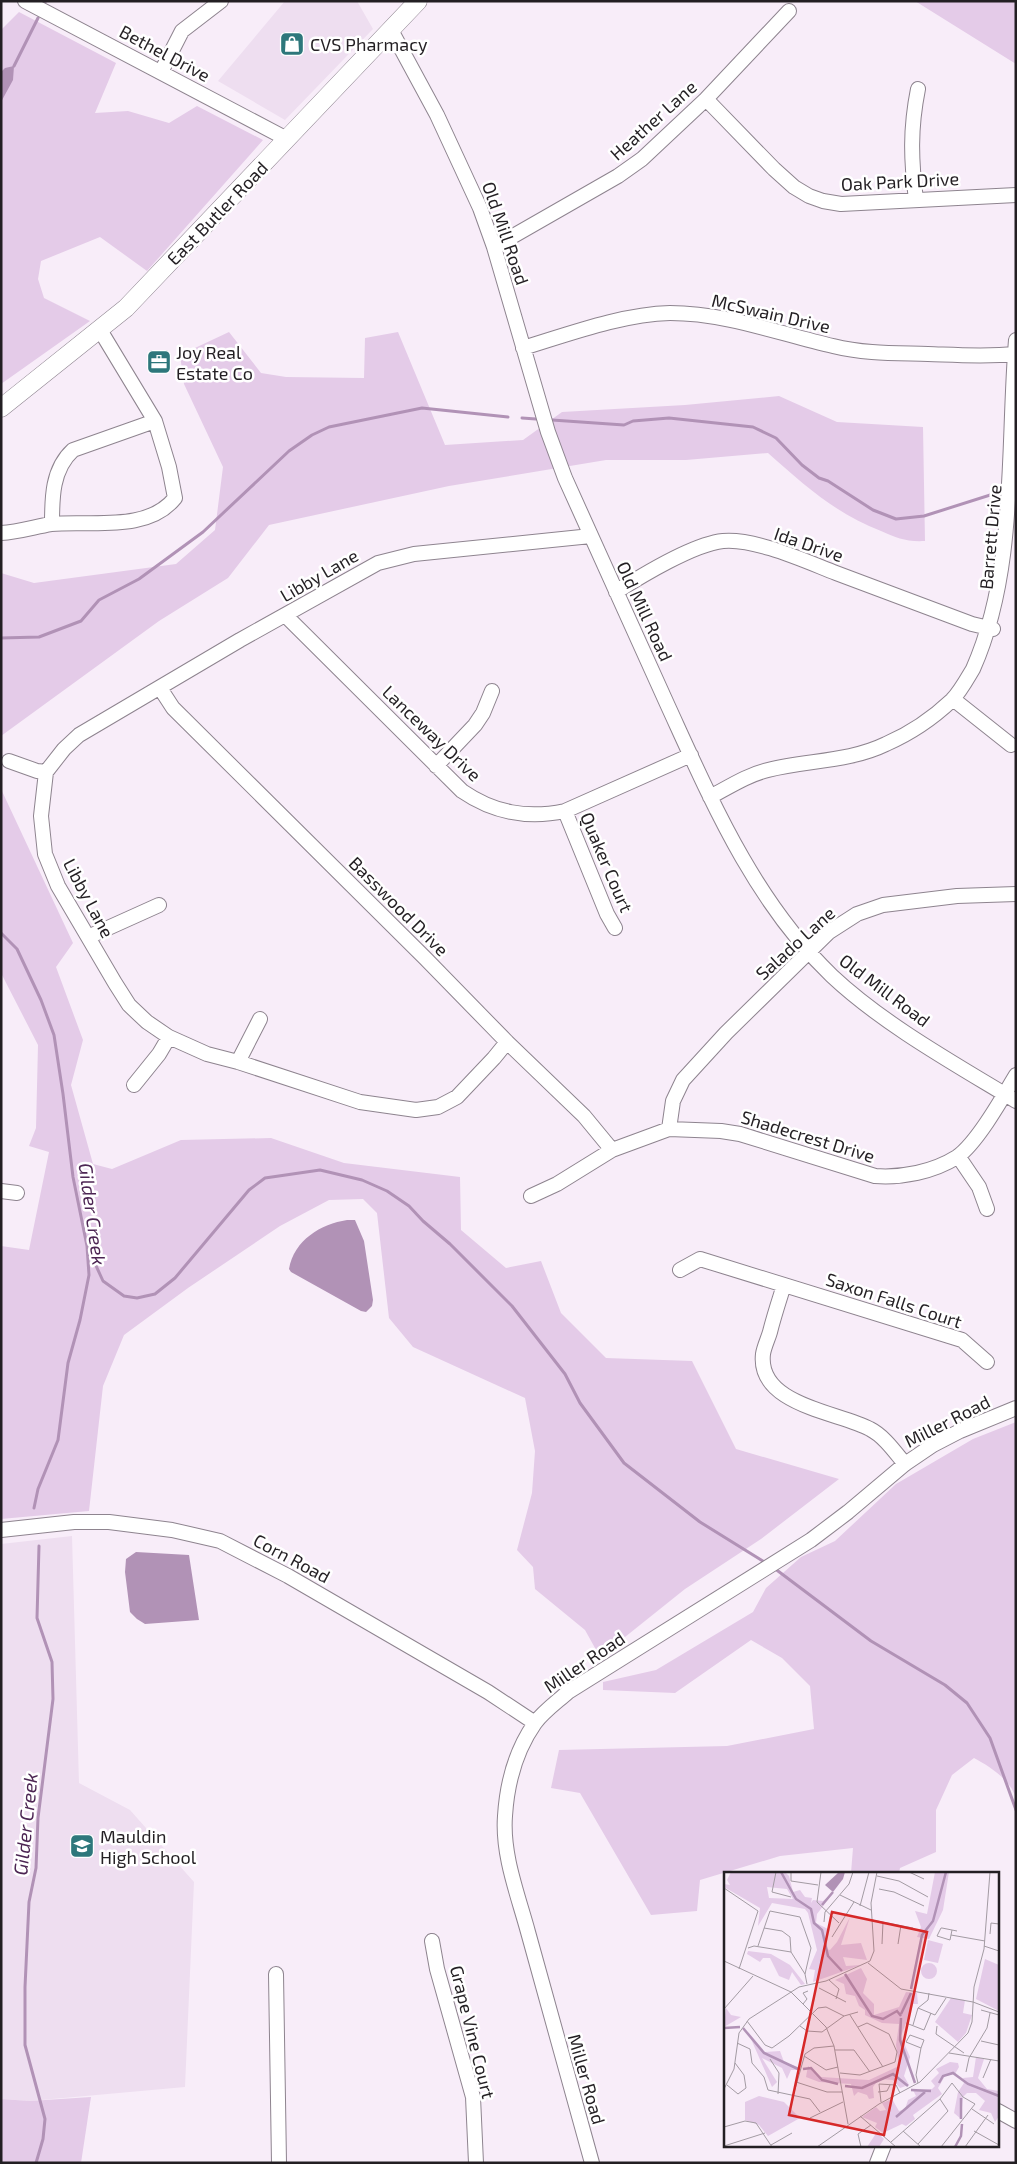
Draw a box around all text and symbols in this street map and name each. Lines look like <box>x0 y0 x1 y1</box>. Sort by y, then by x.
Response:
street label: Bethel Drive <box>116 20 214 86</box>
shop icon: CVS Pharmacy <box>279 31 305 57</box>
place label: CVS Pharmacy <box>310 33 428 55</box>
street label: Heather Lane <box>605 75 701 165</box>
street label: East Butler Road <box>162 157 272 269</box>
street label: Oak Park Drive <box>840 167 960 195</box>
street label: Old Mill Road <box>478 179 534 287</box>
street label: McSwain Drive <box>710 289 832 337</box>
place label: Joy Real Estate Co <box>176 341 253 384</box>
office icon: Joy Real Estate Co <box>146 349 172 375</box>
street label: Barrett Drive <box>974 484 1006 590</box>
street label: Ida Drive <box>772 522 846 566</box>
street label: Libby Lane <box>276 544 362 606</box>
street label: Old Mill Road <box>612 558 678 664</box>
street label: Lanceway Drive <box>378 680 486 786</box>
street label: Quaker Court <box>576 809 638 915</box>
street label: Basswood Drive <box>345 852 453 960</box>
street label: Libby Lane <box>59 855 119 941</box>
street label: Salado Lane <box>751 902 839 984</box>
street label: Old Mill Road <box>835 949 935 1031</box>
street label: Shadecrest Drive <box>739 1105 877 1167</box>
water label: Gilder Creek <box>74 1161 112 1267</box>
street label: Saxon Falls Court <box>823 1268 965 1332</box>
street label: Miller Road <box>901 1390 993 1452</box>
street label: Corn Road <box>250 1529 334 1587</box>
street label: Miller Road <box>539 1627 629 1697</box>
water label: Gilder Creek <box>8 1771 42 1876</box>
place label: Mauldin High School <box>100 1825 197 1868</box>
school or university icon: Mauldin High School <box>69 1833 95 1859</box>
inset map <box>724 1872 1000 2146</box>
street label: Grape Vine Court <box>446 1963 500 2101</box>
street label: Miller Road <box>564 2031 610 2127</box>

